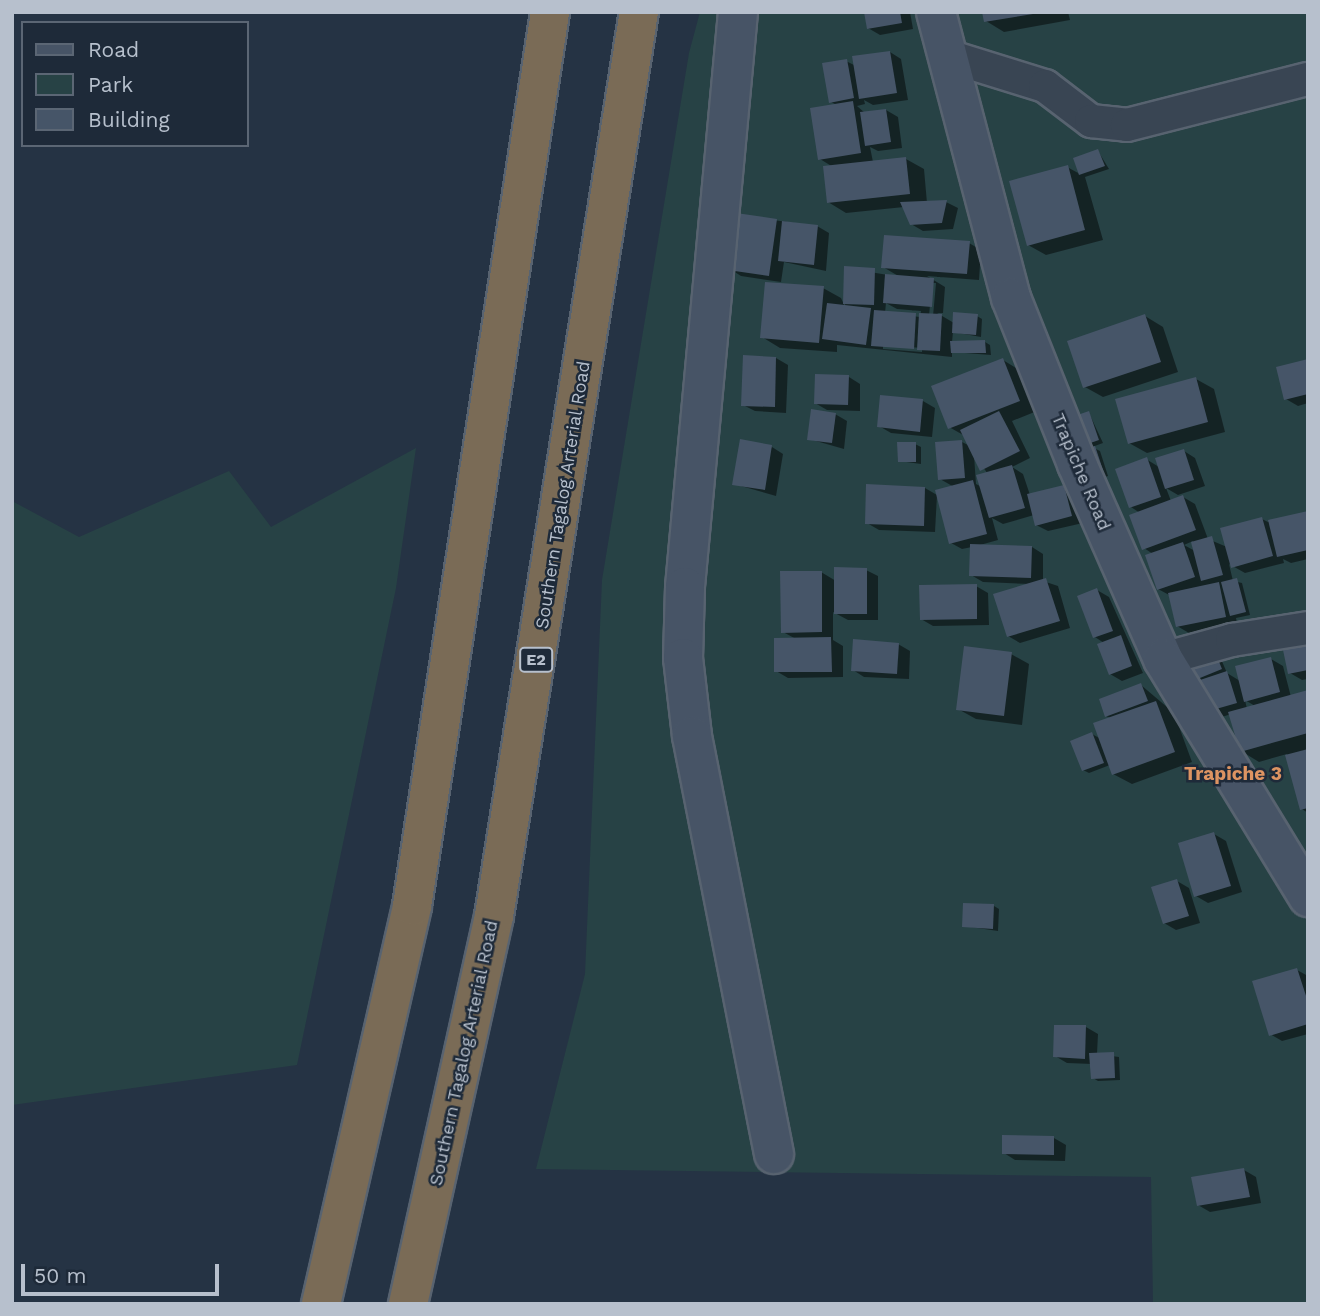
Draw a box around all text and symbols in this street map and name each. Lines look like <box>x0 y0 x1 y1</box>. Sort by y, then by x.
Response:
legend <box>21 21 248 147</box>
text: Road <box>88 37 139 62</box>
text: Park <box>88 72 133 97</box>
text: Building <box>88 107 170 132</box>
street label: Southern Tagalog Arterial Road <box>531 359 595 631</box>
street label: Trapiche Road <box>1047 410 1115 534</box>
road number: E2 <box>518 648 554 673</box>
district label: Trapiche 3 <box>1184 763 1282 785</box>
street label: Southern Tagalog Arterial Road <box>425 917 503 1189</box>
scale bar <box>24 1250 222 1294</box>
text: 50 m <box>34 1263 86 1288</box>

